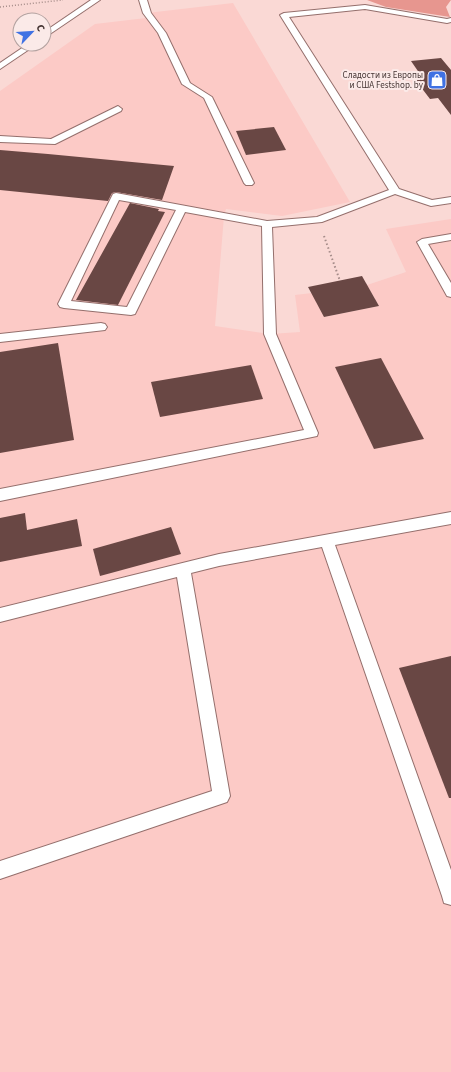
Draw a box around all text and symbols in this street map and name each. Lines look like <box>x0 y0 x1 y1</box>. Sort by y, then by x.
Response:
north arrow <box>12 12 52 52</box>
text: С <box>32 22 49 35</box>
place label: Сладости из Европы и США Festshop. by <box>343 69 424 92</box>
shop icon: Сладости из Европы и США Festshop. by <box>426 69 448 91</box>

